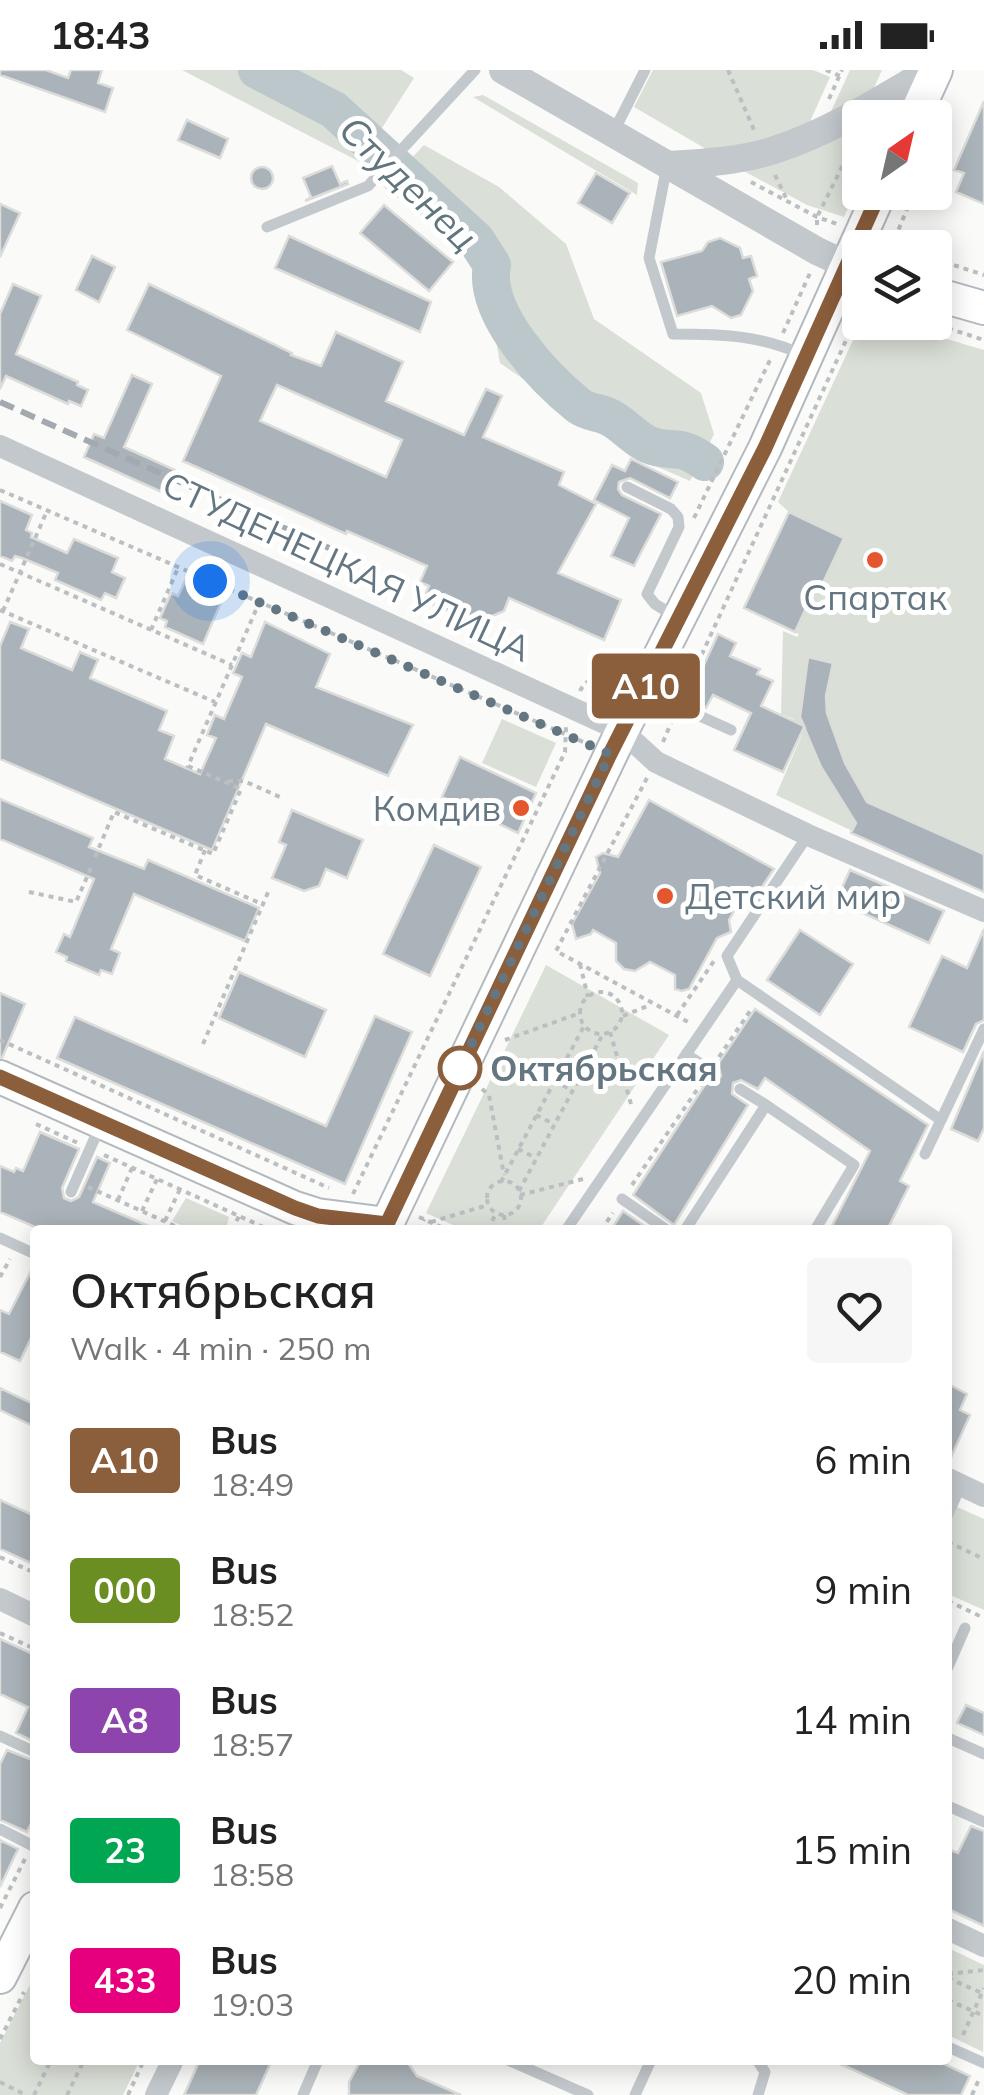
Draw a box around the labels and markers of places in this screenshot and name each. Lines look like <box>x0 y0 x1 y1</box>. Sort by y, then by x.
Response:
marker: Спартак <box>864 549 886 571</box>
place label: Спартак <box>803 575 947 619</box>
place label: Комдив <box>373 786 501 830</box>
marker: Комдив <box>510 797 532 819</box>
place label: Детский мир <box>685 874 901 918</box>
marker: Детский мир <box>654 885 676 907</box>
place label: Октябрьская <box>490 1046 718 1090</box>
marker: Октябрьская <box>439 1047 481 1089</box>

